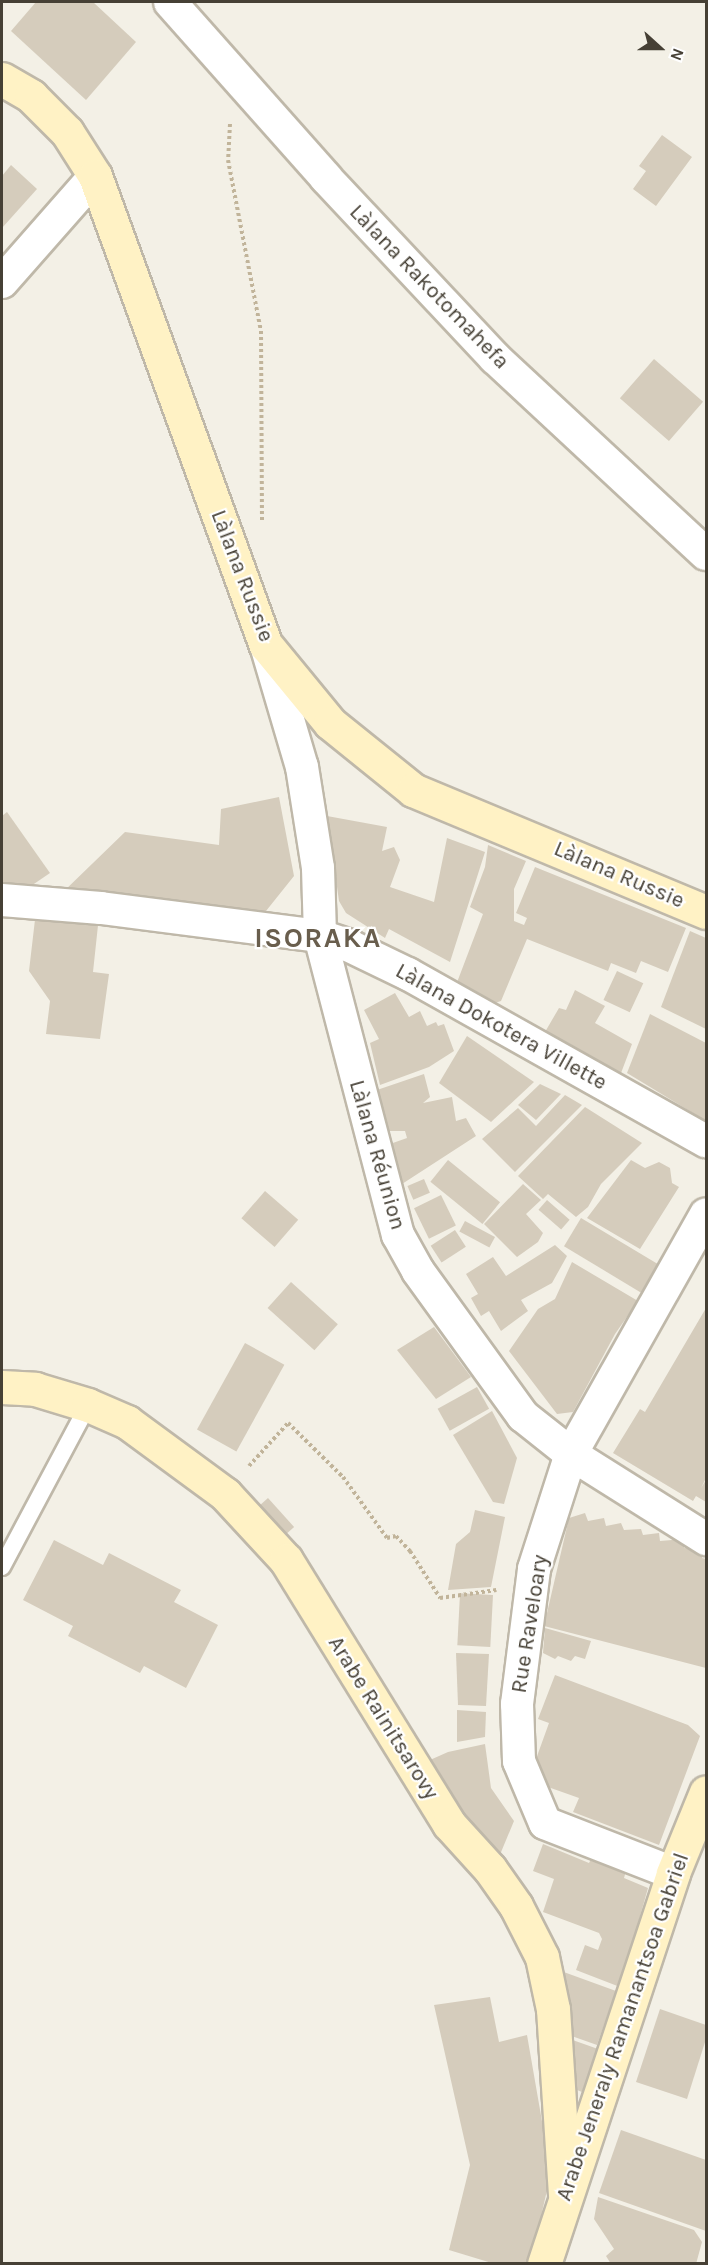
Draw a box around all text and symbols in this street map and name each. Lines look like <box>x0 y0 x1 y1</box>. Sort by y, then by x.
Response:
north arrow <box>630 18 690 78</box>
text: N <box>666 46 688 63</box>
street label: Làlana Rakotomahefa <box>344 199 514 375</box>
street label: Làlana Russie <box>205 506 279 646</box>
street label: Làlana Russie <box>550 836 688 914</box>
district label: ISORAKA <box>254 921 382 955</box>
street label: Làlana Dokotera Villette <box>391 958 611 1096</box>
street label: Làlana Réunion <box>343 1077 411 1233</box>
street label: Rue Raveloary <box>506 1553 554 1695</box>
street label: Arabe Rainitsarovy <box>322 1632 444 1804</box>
street label: Arabe Jeneraly Ramanantsoa Gabriel <box>551 1850 695 2204</box>

